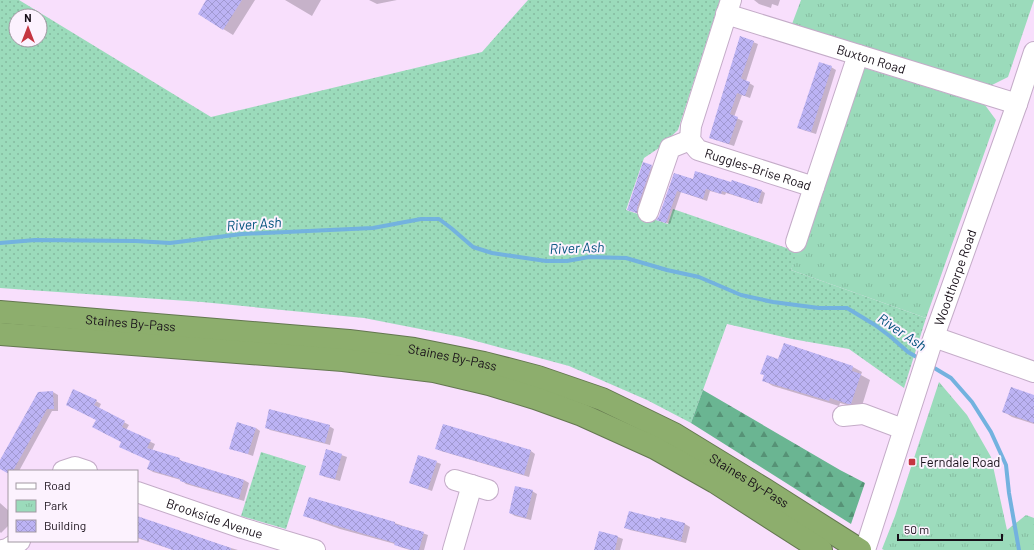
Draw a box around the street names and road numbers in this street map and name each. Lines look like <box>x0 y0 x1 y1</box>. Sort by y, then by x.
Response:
street label: Buxton Road <box>835 41 908 77</box>
street label: Ruggles-Brise Road <box>703 145 813 194</box>
street label: Woodthorpe Road <box>931 227 980 328</box>
street label: Staines By-Pass <box>85 311 176 335</box>
street label: Staines By-Pass <box>407 340 499 374</box>
street label: Staines By-Pass <box>707 450 792 511</box>
street label: Brookside Avenue <box>164 495 265 542</box>

